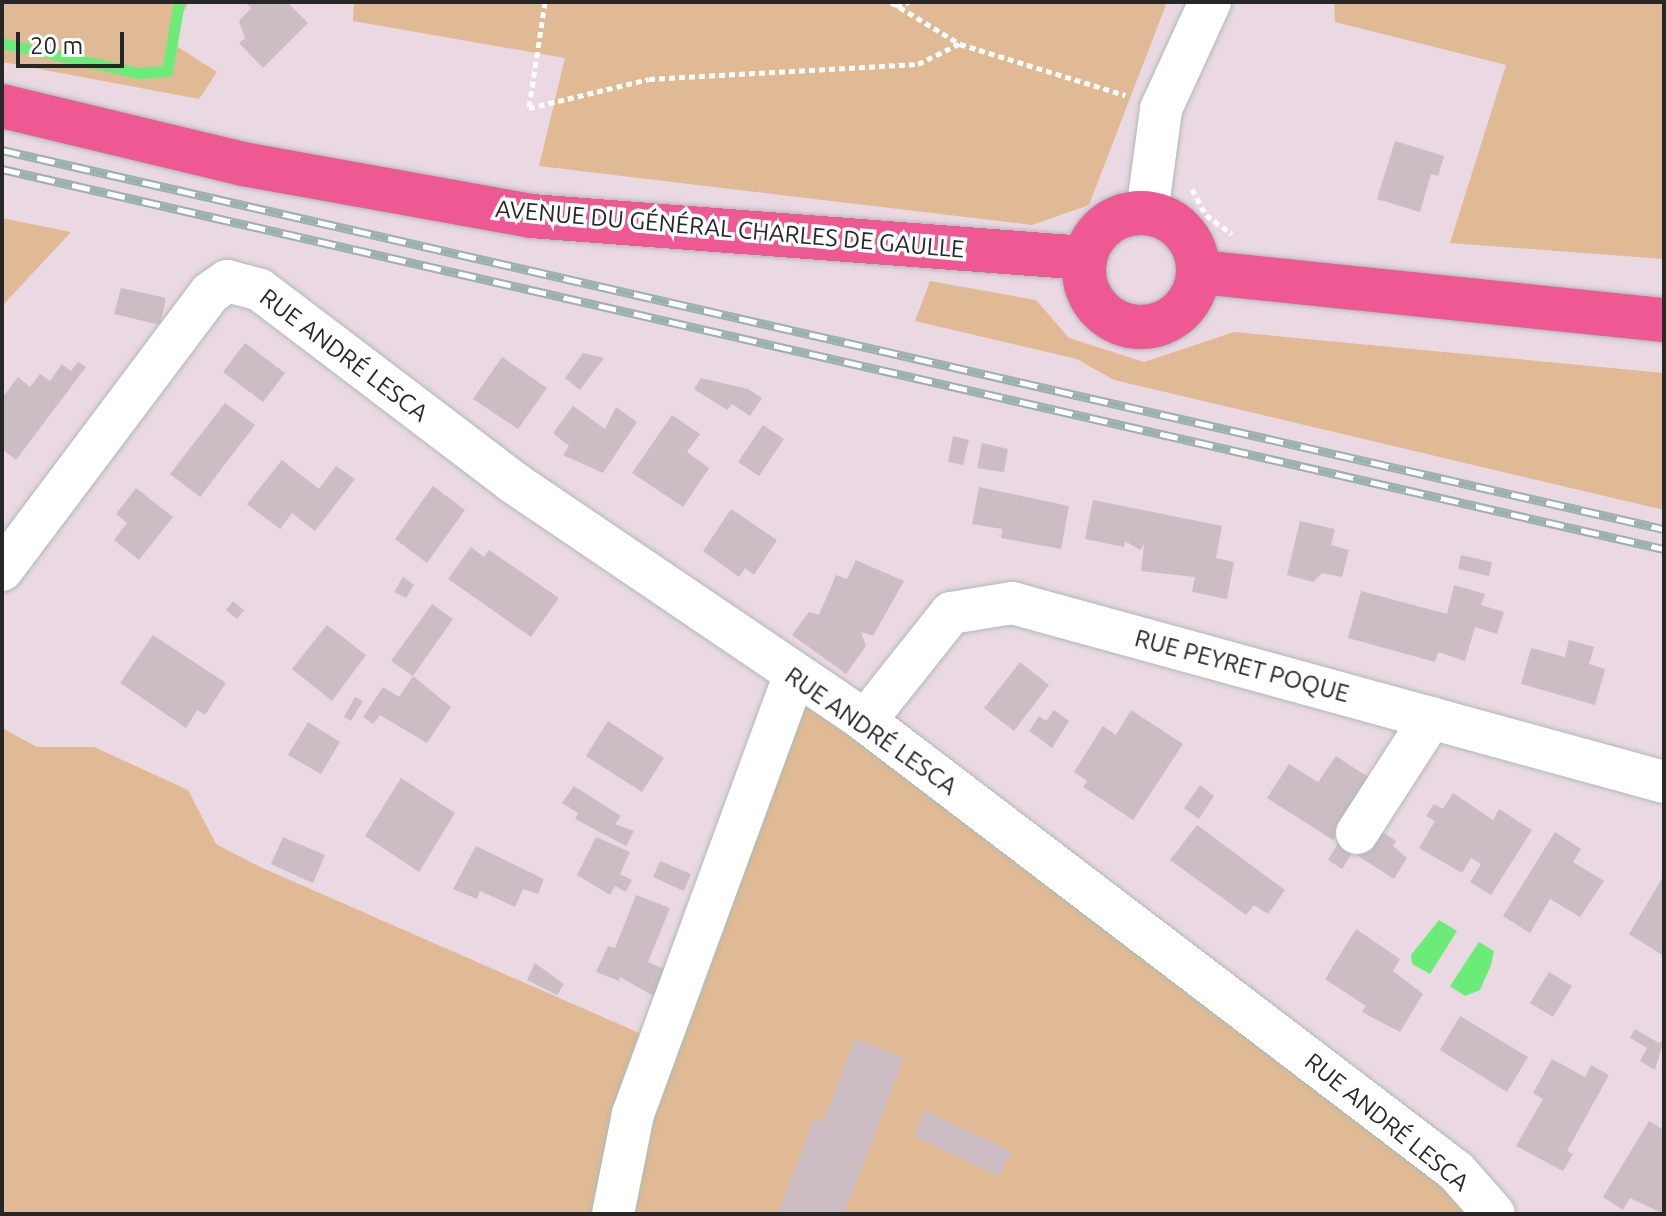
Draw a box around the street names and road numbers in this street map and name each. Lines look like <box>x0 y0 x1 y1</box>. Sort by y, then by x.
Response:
street label: AVENUE DU GÉNÉRAL CHARLES DE GAULLE <box>494 194 966 264</box>
street label: RUE ANDRÉ LESCA <box>254 282 434 428</box>
street label: RUE PEYRET POQUE <box>1132 624 1352 708</box>
street label: RUE ANDRÉ LESCA <box>780 661 962 801</box>
street label: RUE ANDRÉ LESCA <box>1299 1047 1475 1197</box>

